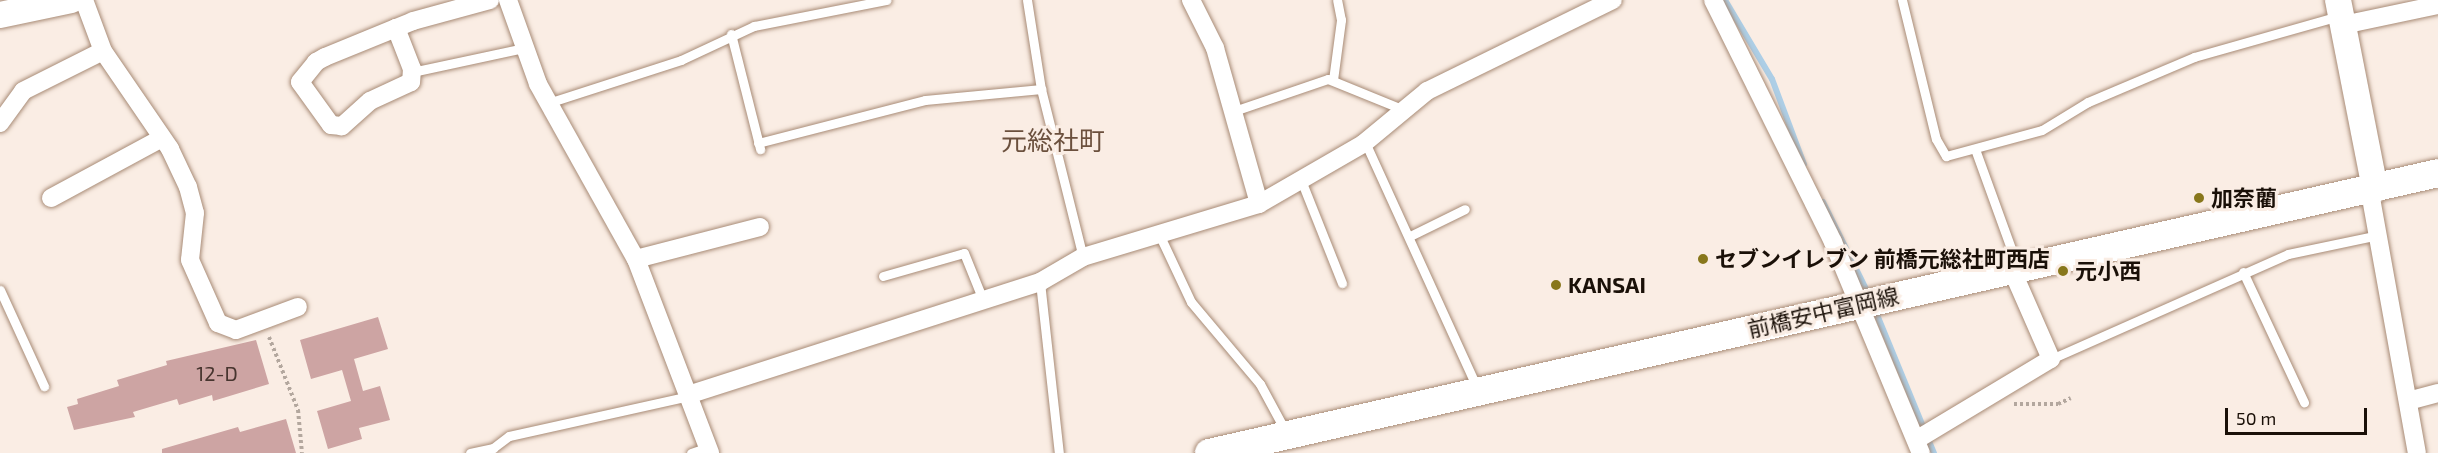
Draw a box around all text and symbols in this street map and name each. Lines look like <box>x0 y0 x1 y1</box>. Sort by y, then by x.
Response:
district label: 元総社町 <box>1001 124 1105 156</box>
place label: 加奈藺 <box>2211 185 2277 211</box>
marker: 加奈藺 <box>2192 191 2206 205</box>
place label: セブンイレブン 前橋元総社町西店 <box>1715 246 2050 272</box>
marker: セブンイレブン 前橋元総社町西店 <box>1696 252 1710 266</box>
place label: 元小西 <box>2075 258 2141 284</box>
marker: 元小西 <box>2056 264 2070 278</box>
place label: KANSAI <box>1568 272 1646 298</box>
marker: KANSAI <box>1549 278 1563 292</box>
street label: 前橋安中富岡線 <box>1745 282 1901 342</box>
house number: 12-D <box>196 361 238 385</box>
scale bar <box>2228 396 2370 434</box>
text: 50 m <box>2236 407 2276 429</box>

